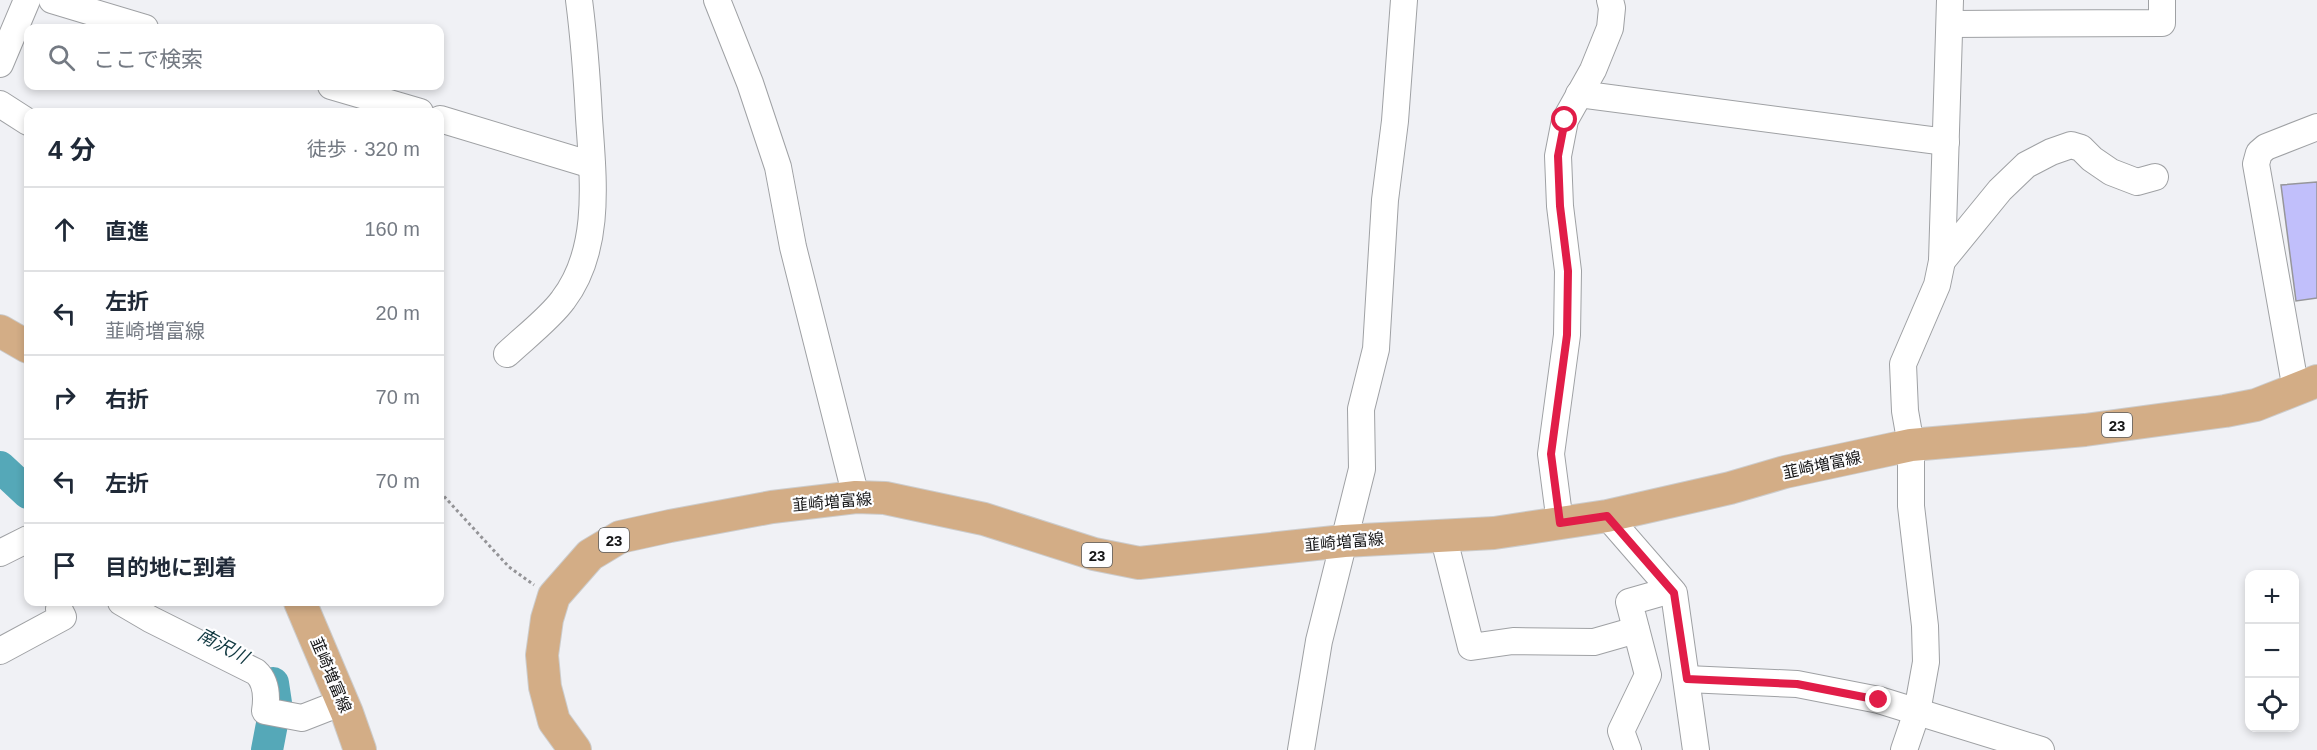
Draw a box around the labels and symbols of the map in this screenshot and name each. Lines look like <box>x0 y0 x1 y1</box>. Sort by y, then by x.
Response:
route start <box>1551 106 1577 132</box>
road number: 23 <box>2102 413 2132 437</box>
street label: 韮崎増富線 <box>1781 448 1863 482</box>
street label: 韮崎増富線 <box>791 490 873 514</box>
road number: 23 <box>599 528 629 552</box>
street label: 韮崎増富線 <box>1303 530 1385 554</box>
road number: 23 <box>1082 543 1112 567</box>
water label: 南沢川 <box>194 624 253 668</box>
street label: 韮崎増富線 <box>308 635 354 715</box>
route end <box>1865 686 1891 712</box>

